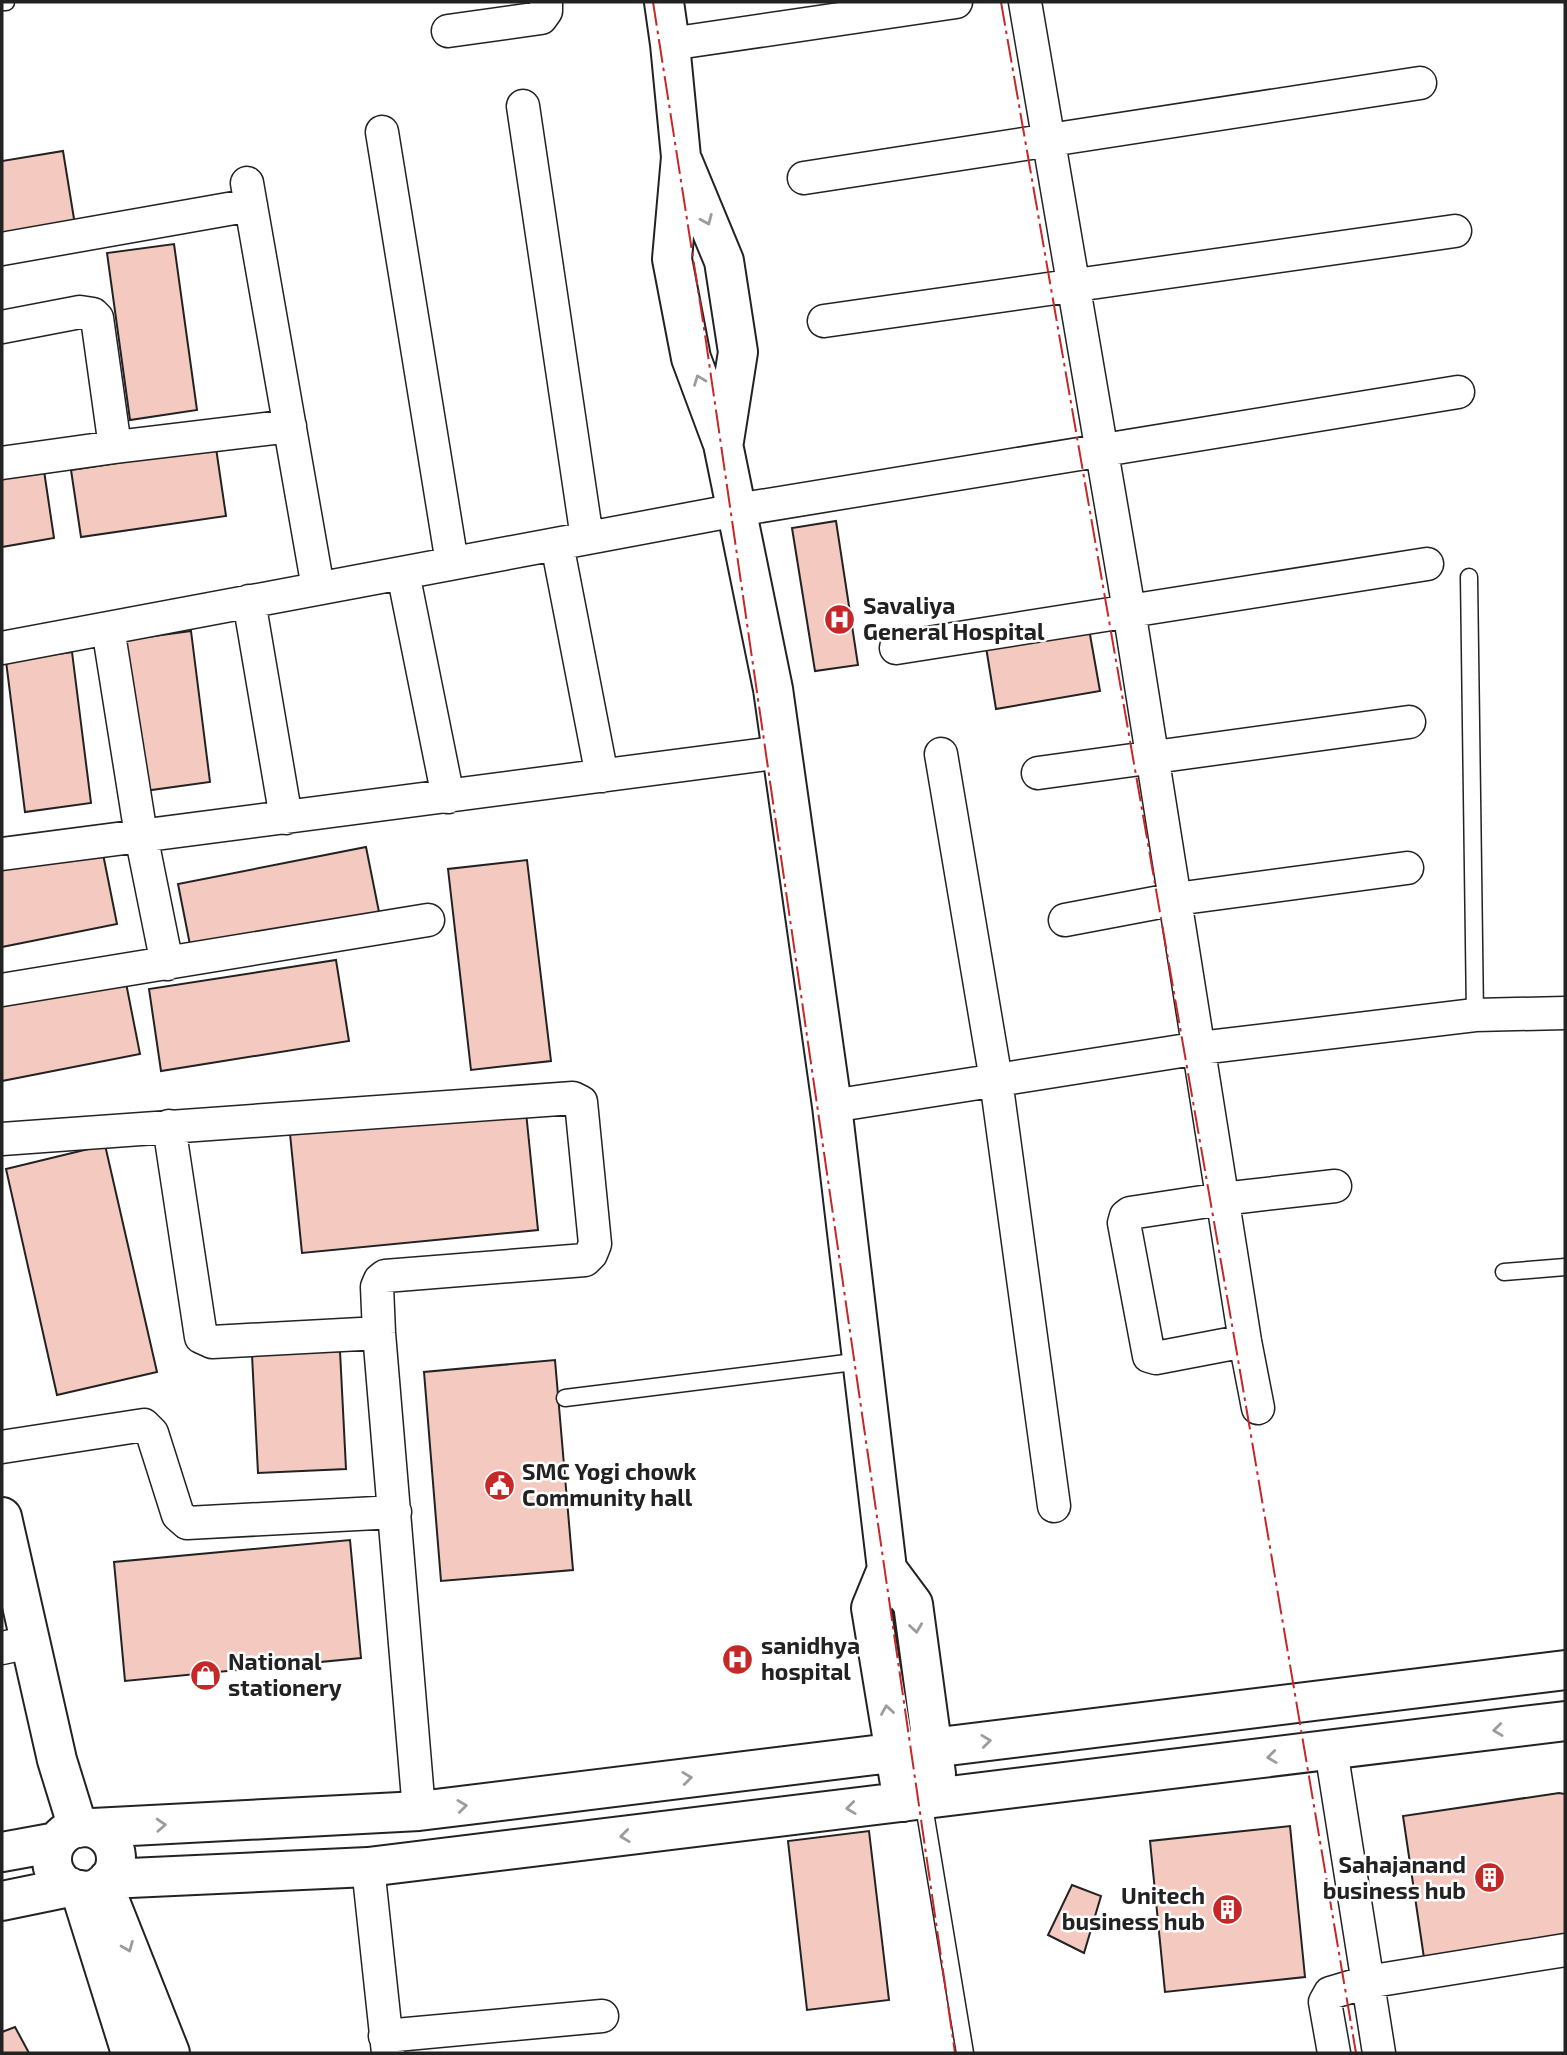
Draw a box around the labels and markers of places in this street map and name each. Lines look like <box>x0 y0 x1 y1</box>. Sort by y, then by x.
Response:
place label: Savaliya General Hospital <box>863 591 1045 645</box>
hospital icon: Savaliya General Hospital <box>823 602 857 636</box>
place label: SMC Yogi chowk Community hall <box>522 1457 697 1511</box>
public building icon: SMC Yogi chowk Community hall <box>482 1468 516 1502</box>
place label: sanidhya hospital <box>761 1631 860 1685</box>
hospital icon: sanidhya hospital <box>721 1642 755 1676</box>
place label: National stationery <box>228 1647 342 1701</box>
shop icon: National stationery <box>188 1658 222 1692</box>
place label: Sahajanand business hub <box>1323 1850 1466 1904</box>
building icon: Sahajanand business hub <box>1472 1861 1506 1895</box>
place label: Unitech business hub <box>1062 1881 1205 1935</box>
building icon: Unitech business hub <box>1211 1892 1245 1926</box>

